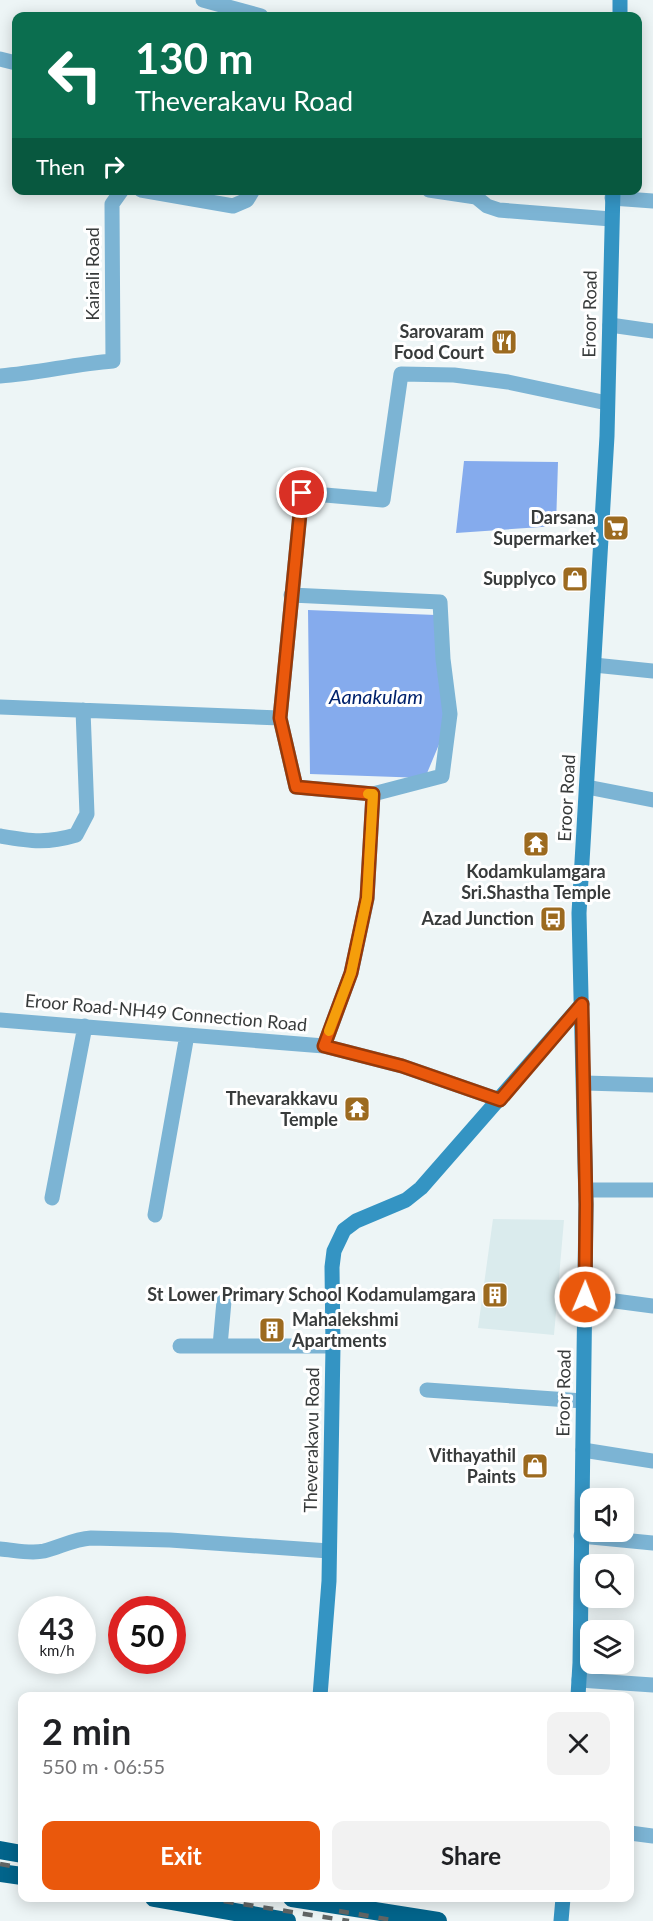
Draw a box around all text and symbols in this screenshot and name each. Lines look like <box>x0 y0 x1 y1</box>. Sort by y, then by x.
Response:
text: 130 m <box>135 33 253 83</box>
icon: left <box>36 36 114 114</box>
text: Theverakavu Road <box>135 84 353 117</box>
icon: right <box>97 150 130 183</box>
text: Then <box>36 153 85 180</box>
street label: Kairali Road <box>81 227 103 321</box>
street label: Eroor Road <box>577 270 601 358</box>
place label: Sarovaram Food Court <box>394 320 484 363</box>
restaurant icon: Sarovaram Food Court <box>489 327 519 357</box>
pin <box>276 467 327 518</box>
icon: arrive <box>285 476 318 509</box>
place label: Darsana Supermarket <box>493 506 596 549</box>
supermarket icon: Darsana Supermarket <box>601 513 631 543</box>
shop icon: Supplyco <box>560 564 590 594</box>
place label: Supplyco <box>483 567 556 589</box>
water label: Aanakulam <box>328 684 423 708</box>
street label: Eroor Road <box>553 754 579 842</box>
temple icon: Kodamkulamgara Sri.Shastha Temple <box>521 829 551 859</box>
place label: Kodamkulamgara Sri.Shastha Temple <box>461 860 611 903</box>
bus stop icon: Azad Junction <box>538 904 568 934</box>
place label: Azad Junction <box>420 907 534 929</box>
street label: Eroor Road-NH49 Connection Road <box>24 989 308 1035</box>
place label: Thevarakkavu Temple <box>226 1087 338 1130</box>
temple icon: Thevarakkavu Temple <box>342 1094 372 1124</box>
position arrow <box>553 1265 617 1329</box>
building icon: St Lower Primary School Kodamulamgara <box>480 1280 510 1310</box>
place label: St Lower Primary School Kodamulamgara <box>147 1283 476 1305</box>
place label: Mahalekshmi Apartments <box>291 1308 399 1351</box>
building icon: Mahalekshmi Apartments <box>257 1315 287 1345</box>
street label: Eroor Road <box>551 1349 575 1437</box>
street label: Theverakavu Road <box>299 1367 323 1513</box>
place label: Vithayathil Paints <box>428 1444 516 1487</box>
shop icon: Vithayathil Paints <box>520 1451 550 1481</box>
map controls <box>580 1488 634 1674</box>
button: sound <box>580 1488 634 1542</box>
button: search <box>580 1554 634 1608</box>
speed limit sign: 50 <box>108 1596 186 1674</box>
text: 43 <box>40 1610 74 1646</box>
button: layers <box>580 1620 634 1674</box>
text: km/h <box>39 1641 75 1659</box>
text: 2 min <box>42 1709 131 1753</box>
button: close <box>547 1712 610 1775</box>
text: 550 m · 06:55 <box>42 1754 165 1778</box>
button: Exit <box>42 1821 320 1890</box>
button: Share <box>332 1821 610 1890</box>

